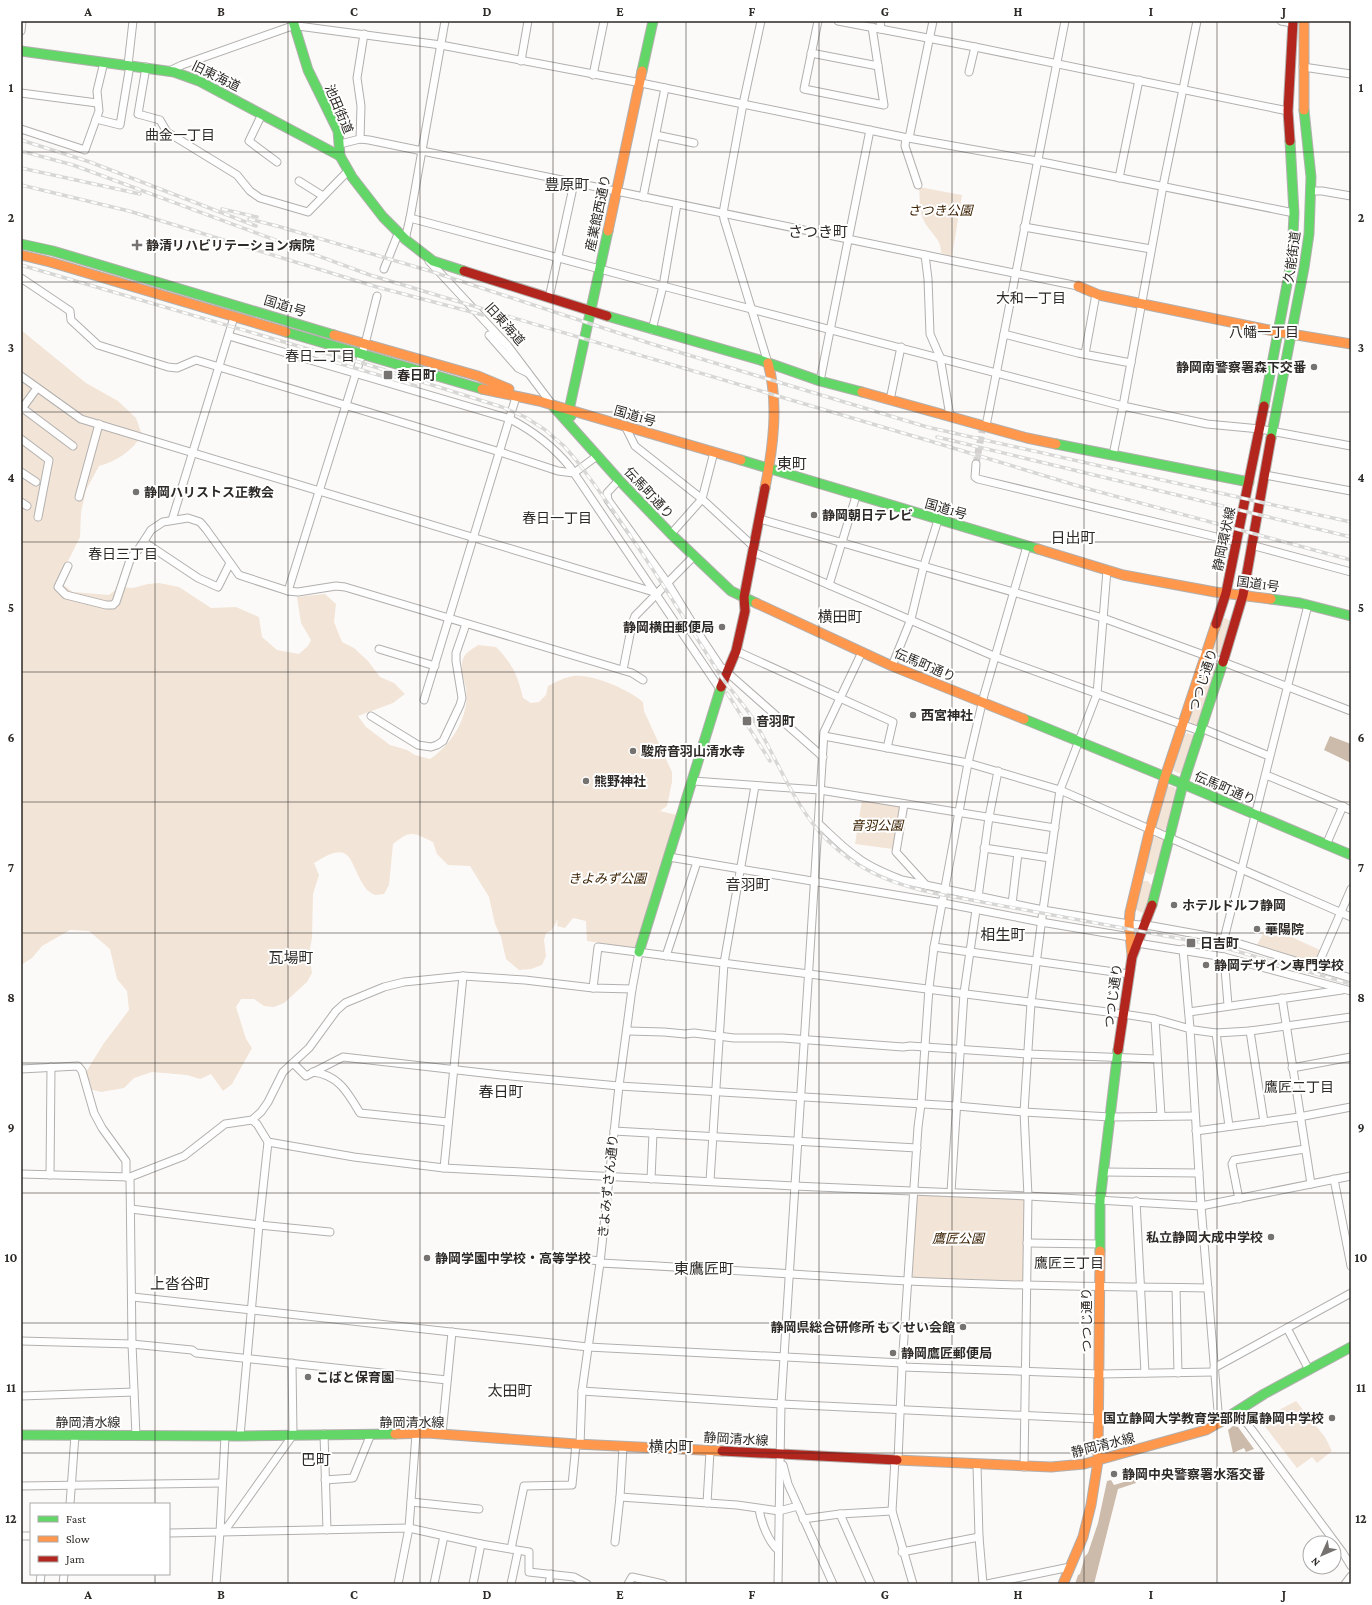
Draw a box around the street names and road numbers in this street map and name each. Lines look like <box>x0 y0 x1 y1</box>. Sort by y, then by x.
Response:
street label: 旧東海道 <box>189 58 243 94</box>
street label: 池田街道 <box>322 82 356 136</box>
street label: 産業館西通り <box>583 173 613 253</box>
street label: 久能街道 <box>1281 230 1303 284</box>
street label: 国道1号 <box>262 292 308 320</box>
street label: 旧東海道 <box>482 300 528 348</box>
street label: 国道1号 <box>612 403 658 429</box>
street label: 伝馬町通り <box>621 464 677 522</box>
street label: 国道1号 <box>923 496 969 522</box>
street label: 静岡環状線 <box>1210 506 1238 572</box>
street label: 国道1号 <box>1236 574 1280 594</box>
street label: 伝馬町通り <box>892 645 958 685</box>
street label: つつじ通り <box>1186 647 1220 713</box>
street label: 伝馬町通り <box>1192 768 1258 808</box>
street label: つつじ通り <box>1101 963 1125 1029</box>
street label: きよみずさん通り <box>595 1133 621 1239</box>
street label: つつじ通り <box>1079 1287 1094 1353</box>
street label: 静岡清水線 <box>55 1415 121 1430</box>
street label: 静岡清水線 <box>379 1415 445 1430</box>
street label: 静岡清水線 <box>703 1430 769 1448</box>
street label: 静岡清水線 <box>1070 1430 1136 1460</box>

